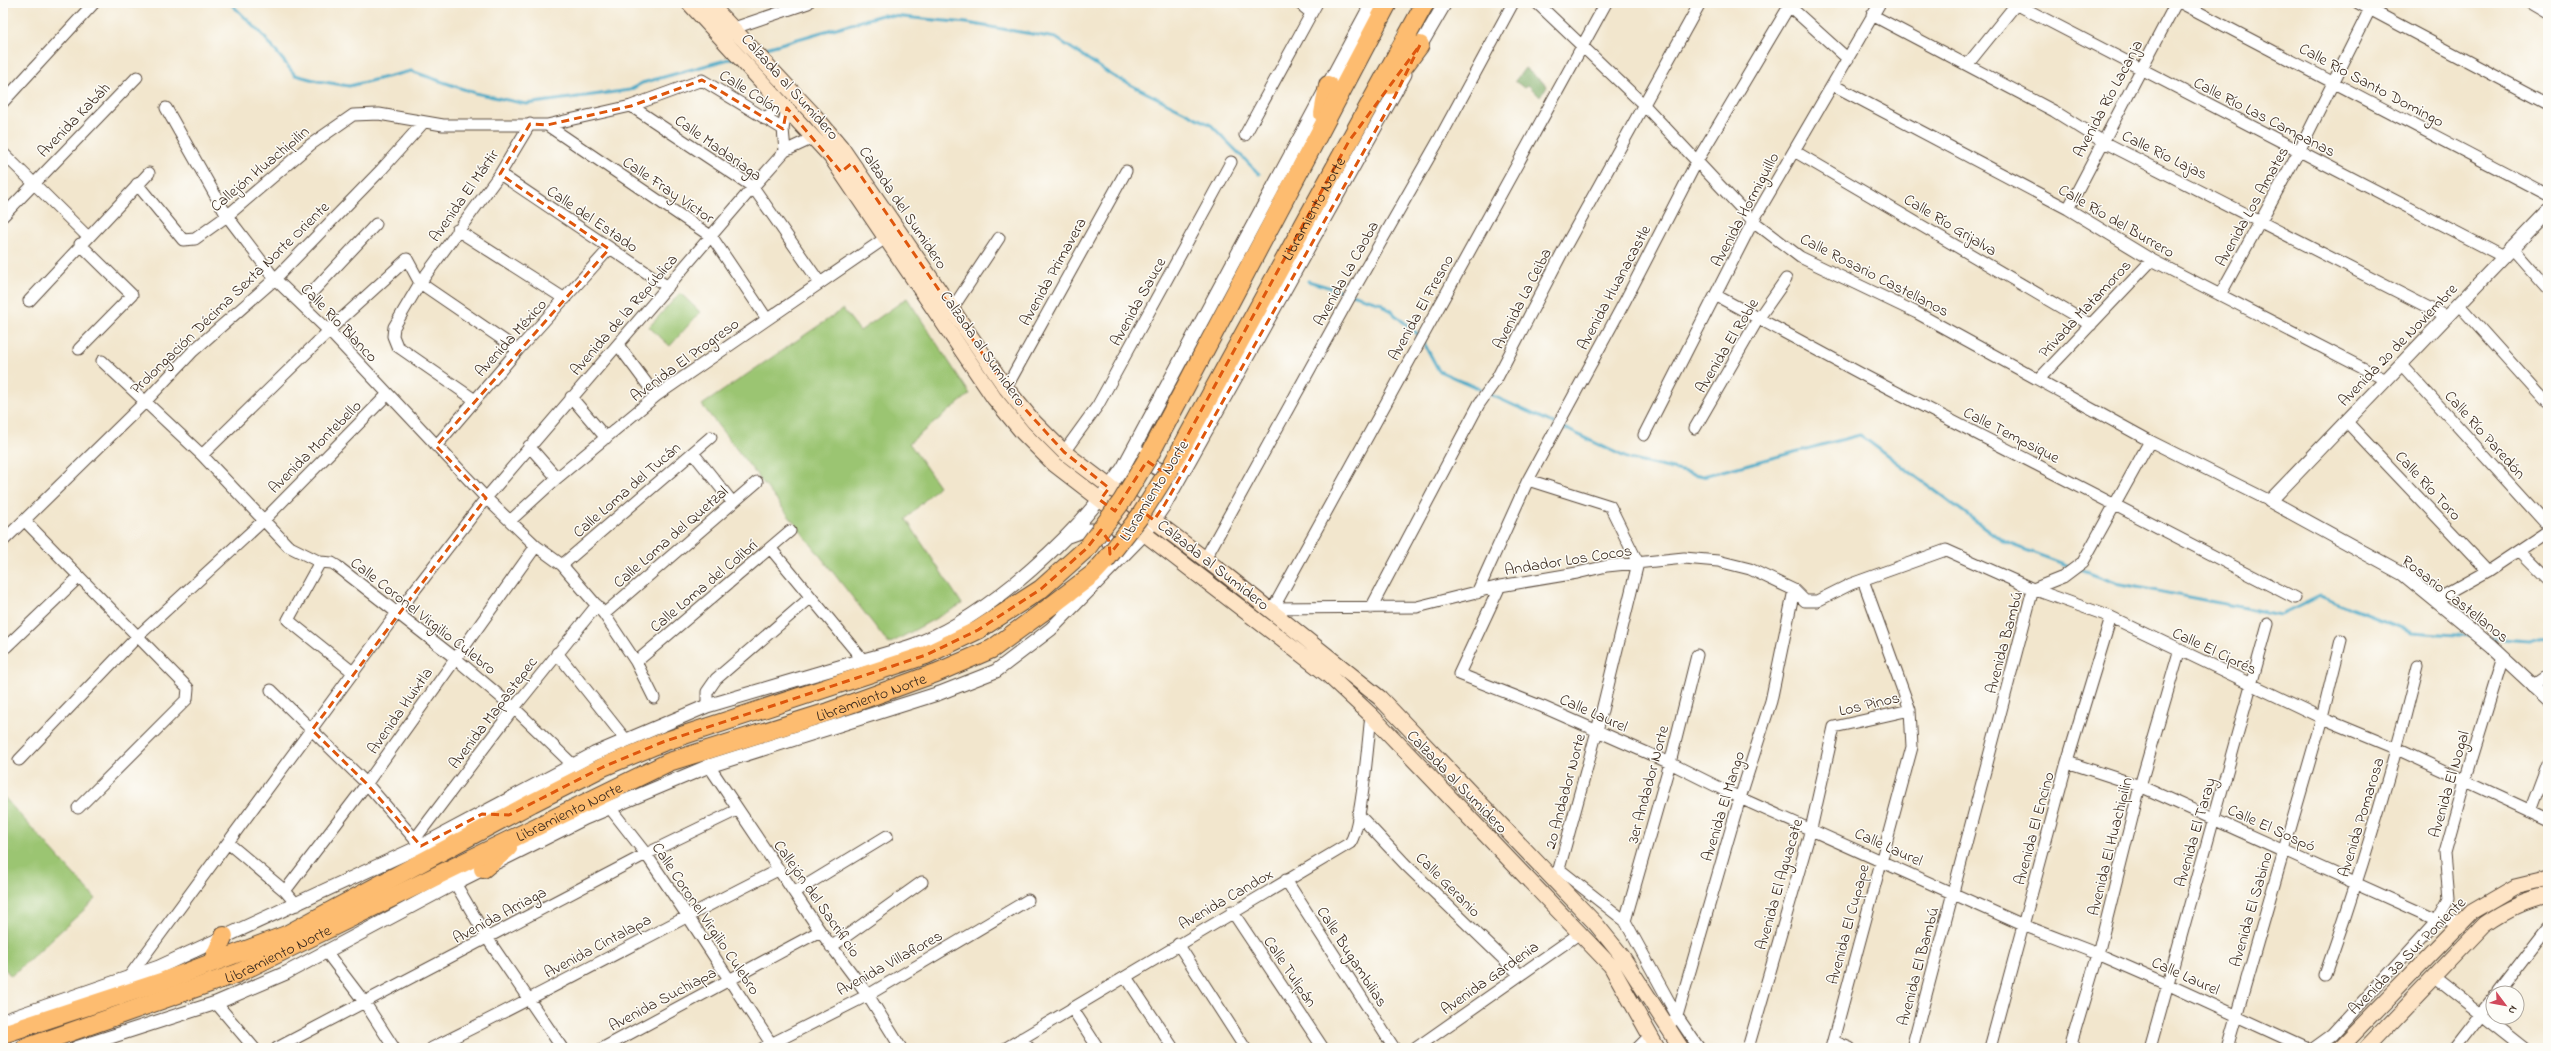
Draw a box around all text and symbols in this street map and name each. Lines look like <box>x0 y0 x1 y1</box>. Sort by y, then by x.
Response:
street label: Calzada al Sumidero <box>735 29 844 146</box>
street label: Avenida Río Lacanja <box>2068 36 2150 162</box>
street label: Calle Río Santo Domingo <box>2294 37 2448 134</box>
street label: Calle Colón <box>714 64 786 121</box>
street label: Calle Río Las Campanas <box>2189 72 2339 164</box>
street label: Avenida Kabáh <box>32 77 117 163</box>
street label: Calle Madariaga <box>669 109 767 188</box>
street label: Callejón Huachipilin <box>205 121 315 218</box>
street label: Calle Río Lajas <box>2117 125 2211 187</box>
street label: Calzada del Sumidero <box>852 142 953 275</box>
street label: Avenida Los Amates <box>2210 143 2296 271</box>
street label: Avenida El Mártir <box>424 145 506 247</box>
street label: Avenida Hormiguillo <box>1705 148 1786 272</box>
street label: Calle Fray Víctor <box>617 151 719 230</box>
street label: Libramiento Norte <box>1276 152 1353 266</box>
street label: Calle Río del Burrero <box>2053 179 2179 265</box>
street label: Calle del Estado <box>541 180 643 259</box>
street label: Calle Río Grijalva <box>1899 188 2001 263</box>
street label: Prolongación Décima Sexta Norte Oriente <box>125 196 336 401</box>
street label: Avenida Primavera <box>1014 213 1094 331</box>
street label: Avenida La Caoba <box>1308 217 1386 331</box>
street label: Avenida Huanacastle <box>1572 220 1658 355</box>
street label: Calle Rosario Castellanos <box>1795 228 1953 324</box>
street label: Avenida La Ceiba <box>1487 244 1559 354</box>
street label: Avenida de la República <box>565 249 684 382</box>
street label: Avenida El Fresno <box>1383 251 1461 365</box>
street label: Avenida Sauce <box>1104 252 1173 351</box>
street label: Privada Matamoros <box>2033 255 2138 364</box>
street label: Calle Río Blanco <box>294 278 383 369</box>
street label: Avenida 20 de Noviembre <box>2333 278 2464 413</box>
street label: Calzada al Sumidero <box>933 286 1031 412</box>
street label: Avenida El Roble <box>1690 293 1766 398</box>
street label: Avenida México <box>470 294 553 383</box>
street label: Avenida El Progreso <box>626 313 745 408</box>
street label: Calle Río Paredón <box>2438 386 2531 485</box>
street label: Avenida Montebello <box>263 395 368 500</box>
street label: Calle Tempsique <box>1959 401 2064 471</box>
street label: Libramiento Norte <box>1114 435 1196 546</box>
street label: Calle Loma del Tucán <box>568 437 687 544</box>
street label: Calle Río Toro <box>2389 446 2466 527</box>
street label: Calle Loma del Quetzal <box>608 480 735 594</box>
street label: Calzada al Sumidero <box>1152 514 1274 617</box>
street label: Calle Loma del Colibrí <box>645 534 764 639</box>
street label: Andador Los Cocos <box>1503 539 1634 583</box>
street label: Rosario Castellanos <box>2396 550 2514 649</box>
street label: Calle Coronel Virgilio Culebro <box>345 552 501 681</box>
street label: Avenida Bambú <box>1980 588 2030 697</box>
street label: Calle El Ciprés <box>2168 622 2260 682</box>
street label: Avenida Mapastepec <box>443 651 544 775</box>
street label: Avenida Huixtla <box>362 663 440 759</box>
street label: Libramiento Norte <box>813 667 931 729</box>
street label: Los Pinos <box>1837 686 1902 724</box>
street label: Calle Laurel <box>1555 688 1631 740</box>
street label: 3er Andador Norte <box>1622 722 1676 846</box>
street label: Calzada al Sumidero <box>1401 725 1513 840</box>
street label: Avenida El Nogal <box>2423 728 2477 841</box>
street label: 2o Andador Norte <box>1539 730 1593 852</box>
street label: Avenida El Mango <box>1696 748 1752 865</box>
street label: Avenida Pomarosa <box>2332 755 2391 880</box>
street label: Avenida El Encino <box>2008 769 2062 888</box>
street label: Avenida El Huachipilin <box>2082 775 2140 918</box>
street label: Avenida El Taray <box>2169 775 2223 890</box>
street label: Libramiento Norte <box>512 776 628 849</box>
street label: Calle El Sospó <box>2223 799 2319 859</box>
street label: Avenida El Aguacate <box>1750 815 1810 953</box>
street label: Calle Laurel <box>1850 822 1926 874</box>
street label: Callejón del Sacrificio <box>767 835 866 963</box>
street label: Calle Coronel Virgilio Culebro <box>645 838 766 1000</box>
street label: Calle Geranio <box>1409 847 1486 924</box>
street label: Avenida El Sabino <box>2224 849 2280 970</box>
street label: Avenida El Cupape <box>1821 861 1877 987</box>
street label: Avenida Candox <box>1174 863 1278 937</box>
street label: Avenida Arriaga <box>449 881 551 951</box>
street label: Avenida 3a Sur Poniente <box>2343 891 2473 1021</box>
street label: Calle Bugambilias <box>1310 902 1393 1012</box>
street label: Avenida El Bambú <box>1892 905 1946 1028</box>
street label: Avenida Cintalapa <box>540 908 656 985</box>
street label: Libramiento Norte <box>222 919 337 991</box>
street label: Avenida Villaflores <box>833 925 947 1003</box>
street label: Calle Tulipán <box>1257 932 1322 1013</box>
street label: Avenida Gardenia <box>1436 936 1544 1022</box>
street label: Calle Laurel <box>2147 951 2223 1003</box>
street label: Avenida Suchiapa <box>605 961 721 1038</box>
north arrow <box>2485 985 2525 1025</box>
text: N <box>2504 1002 2521 1017</box>

